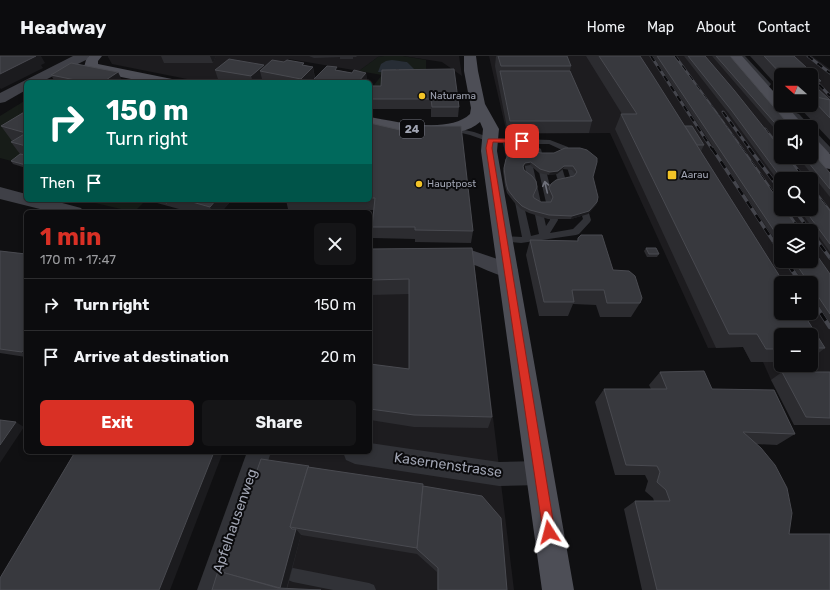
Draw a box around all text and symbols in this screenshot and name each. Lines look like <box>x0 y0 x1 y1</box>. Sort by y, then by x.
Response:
text: Headway <box>20 16 106 39</box>
text: Home <box>587 19 625 36</box>
text: Map <box>647 19 674 36</box>
text: About <box>696 19 736 36</box>
text: Contact <box>758 19 810 36</box>
north arrow <box>774 68 818 112</box>
map controls <box>774 68 818 372</box>
place label: Naturama <box>430 90 476 102</box>
marker: Naturama <box>417 91 427 101</box>
text: 150 m <box>106 94 189 127</box>
icon: right <box>40 96 92 148</box>
road number: 24 <box>400 120 424 138</box>
button: sound <box>774 120 818 164</box>
pin <box>505 124 539 158</box>
text: Turn right <box>106 128 188 150</box>
icon: arrive <box>511 130 533 152</box>
marker: Aarau <box>666 169 678 181</box>
place label: Aarau <box>681 169 708 181</box>
icon: arrive <box>83 172 105 194</box>
button: search <box>774 172 818 216</box>
text: Then <box>40 174 75 192</box>
place label: Hauptpost <box>427 178 476 190</box>
marker: Hauptpost <box>414 179 424 189</box>
one-way arrow <box>542 181 550 194</box>
text: 1 min <box>40 223 101 251</box>
button: close <box>314 223 356 265</box>
button: layers <box>774 224 818 268</box>
text: 170 m · 17:47 <box>40 252 116 267</box>
button: + <box>774 276 818 320</box>
icon: right <box>40 294 62 316</box>
text: Turn right <box>74 296 149 314</box>
text: 150 m <box>314 296 356 314</box>
button: − <box>774 328 818 372</box>
icon: arrive <box>40 346 62 368</box>
text: Arrive at destination <box>74 348 229 366</box>
text: 20 m <box>321 348 356 366</box>
button: Exit <box>40 400 194 446</box>
button: Share <box>202 400 356 446</box>
street label: Kasernenstrasse <box>393 449 503 481</box>
street label: Apfelhausenweg <box>209 467 261 575</box>
position arrow <box>528 511 570 553</box>

